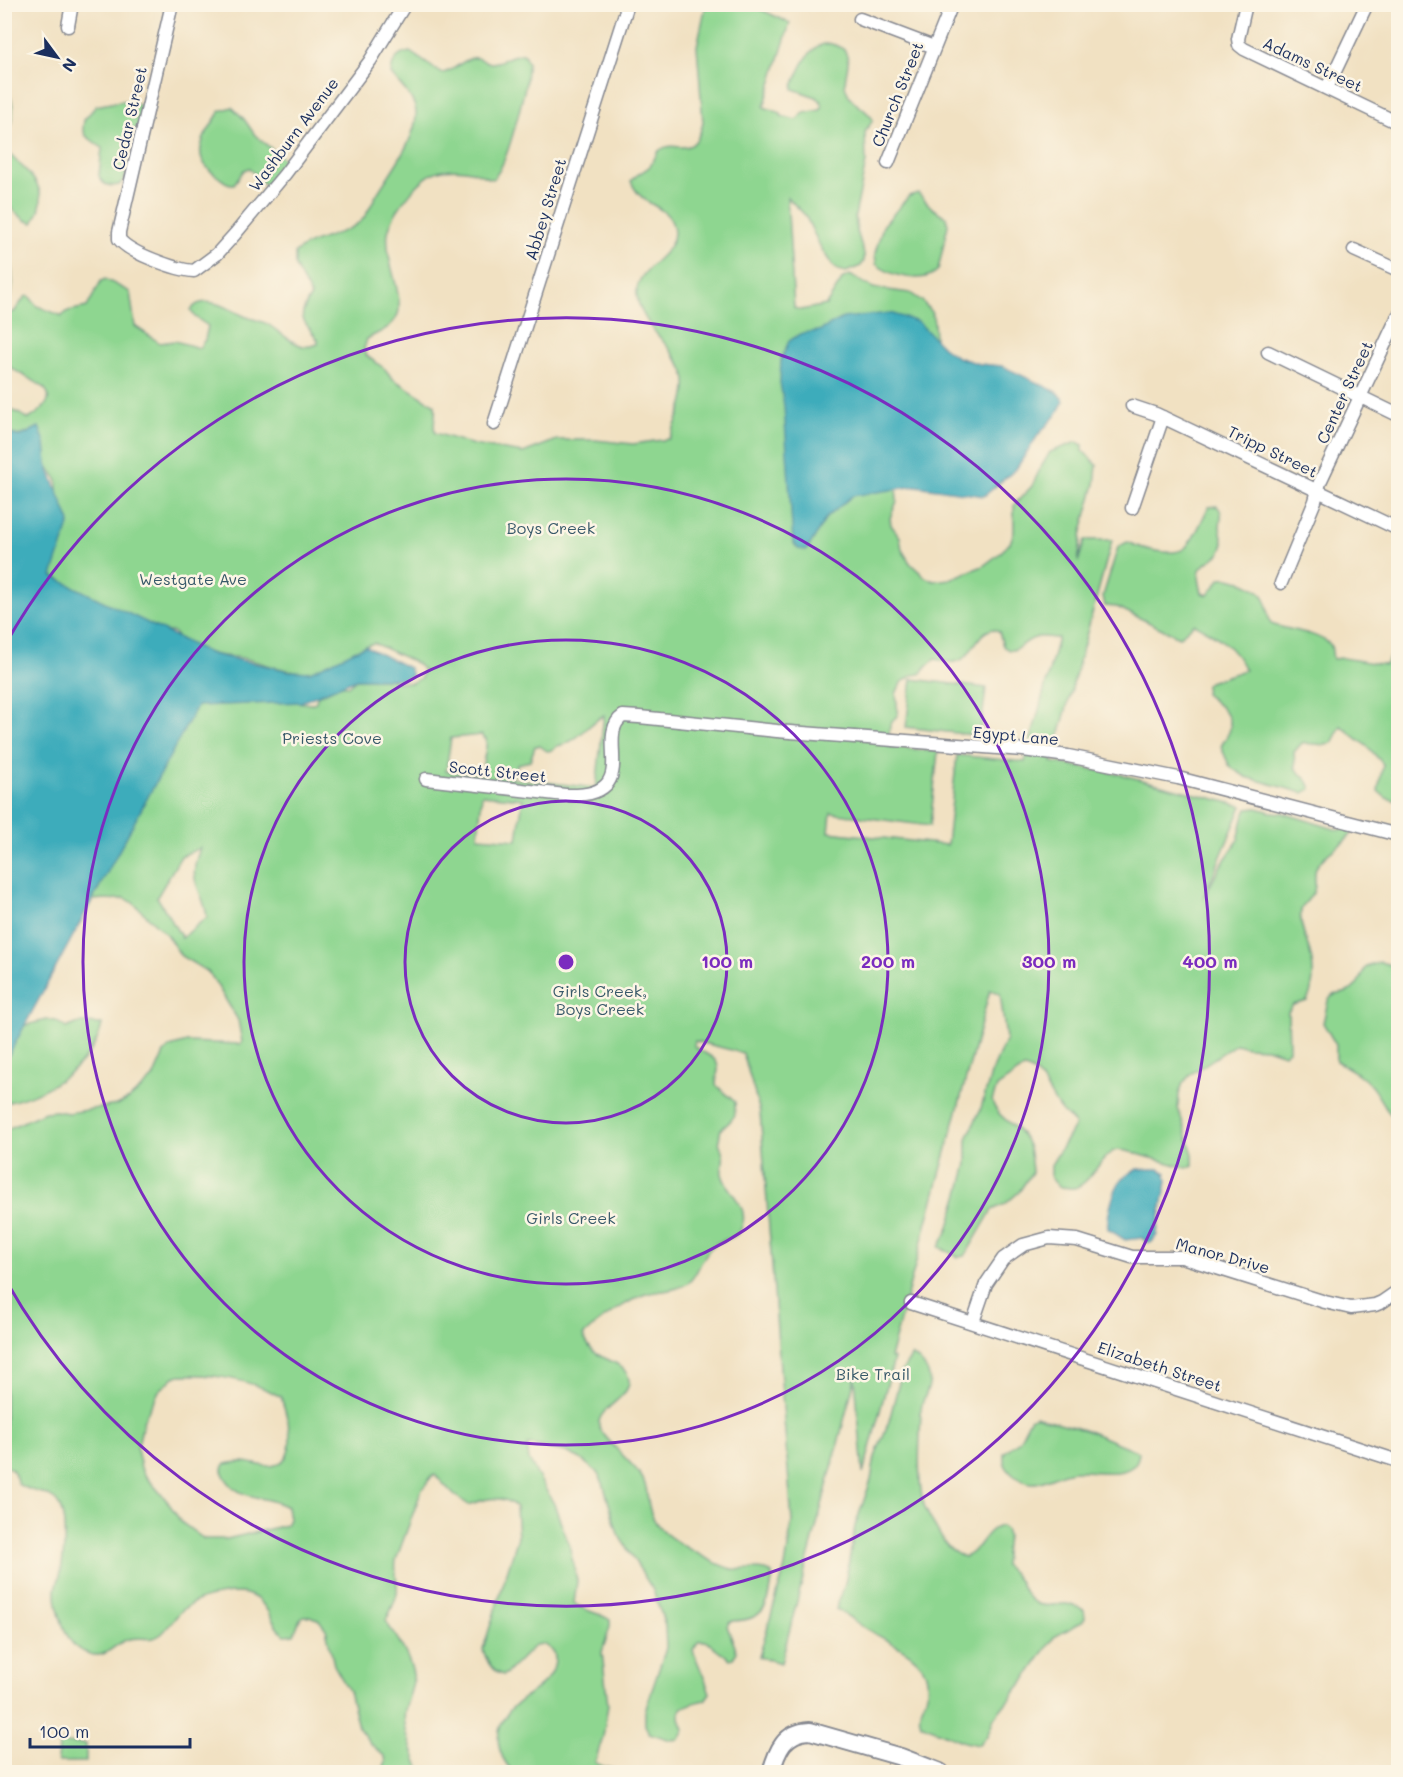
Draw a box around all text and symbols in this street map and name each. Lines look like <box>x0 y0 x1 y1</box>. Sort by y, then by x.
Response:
north arrow <box>27 27 87 87</box>
street label: Adams Street <box>1260 32 1366 96</box>
street label: Church Street <box>866 38 928 150</box>
text: N <box>58 55 82 76</box>
street label: Cedar Street <box>107 64 151 172</box>
street label: Washburn Avenue <box>243 73 343 195</box>
street label: Abbey Street <box>519 155 571 263</box>
street label: Center Street <box>1311 337 1377 447</box>
street label: Tripp Street <box>1225 420 1321 482</box>
park label: Boys Creek <box>507 517 595 538</box>
park label: Westgate Ave <box>139 568 247 589</box>
street label: Egypt Lane <box>972 721 1060 749</box>
park label: Priests Cove <box>282 727 382 748</box>
street label: Scott Street <box>448 755 548 787</box>
text: 100 m <box>701 949 753 973</box>
text: 200 m <box>861 949 915 973</box>
text: 300 m <box>1022 949 1076 973</box>
text: 400 m <box>1182 949 1238 973</box>
centre of rings <box>556 952 576 972</box>
park label: Girls Creek, Boys Creek <box>553 980 647 1019</box>
park label: Girls Creek <box>526 1207 616 1228</box>
street label: Manor Drive <box>1174 1232 1272 1278</box>
street label: Elizabeth Street <box>1095 1336 1225 1396</box>
park label: Bike Trail <box>836 1363 910 1384</box>
scale bar <box>30 1711 190 1749</box>
text: 100 m <box>39 1719 89 1743</box>

